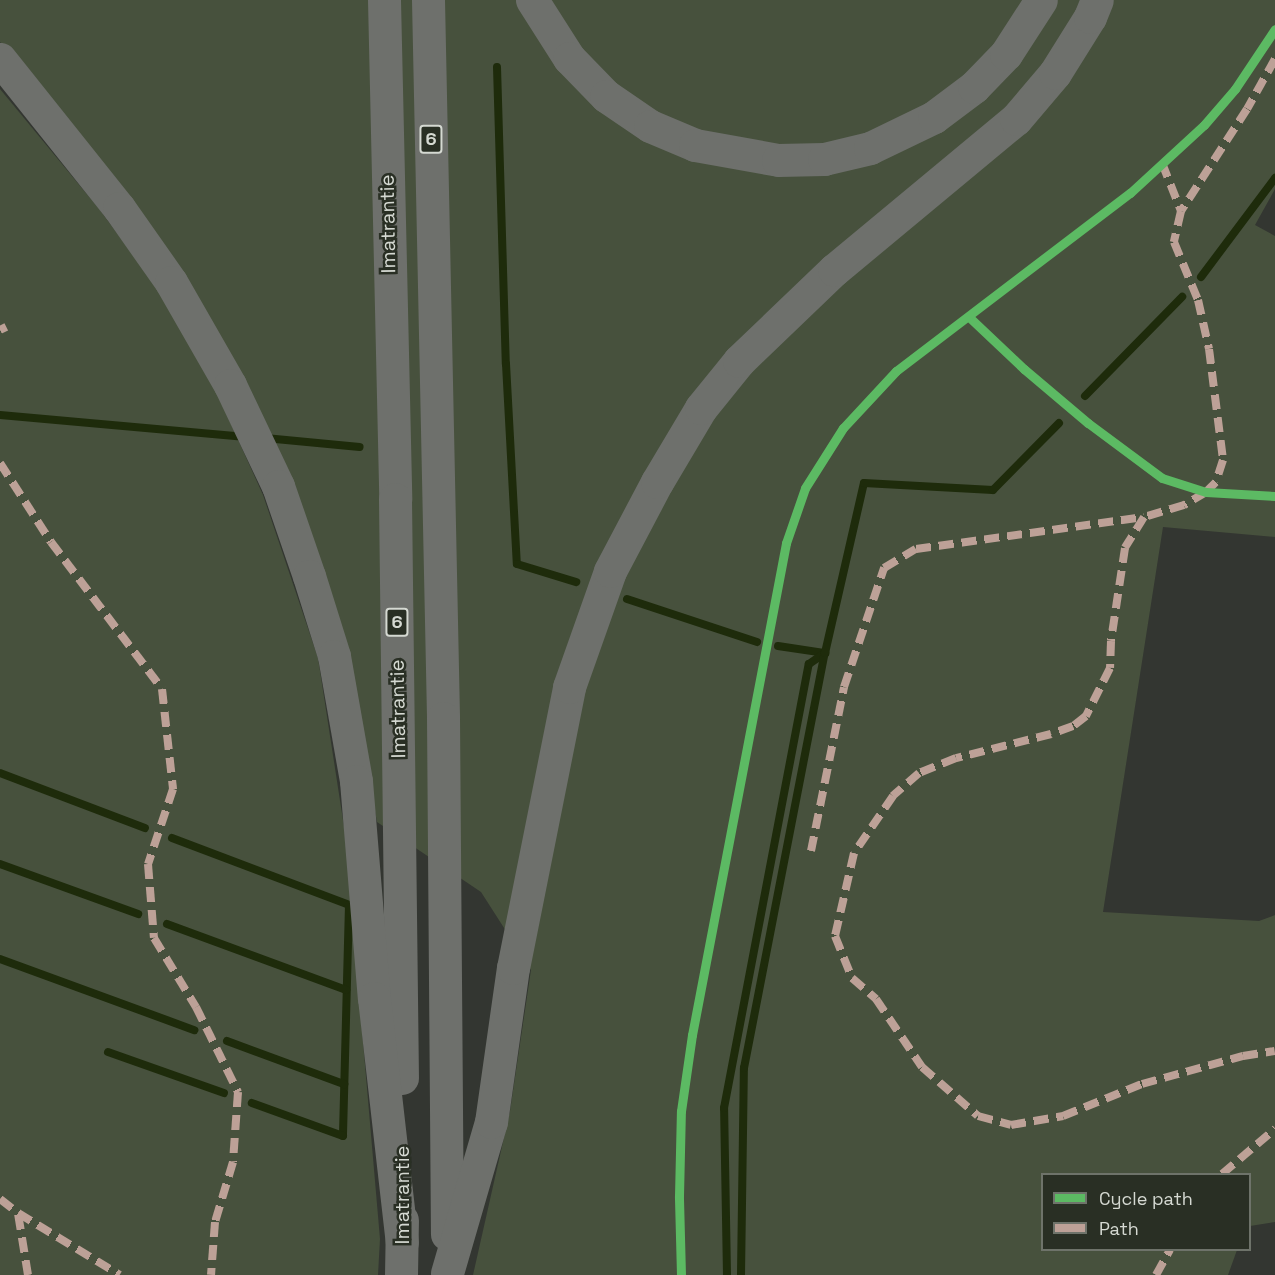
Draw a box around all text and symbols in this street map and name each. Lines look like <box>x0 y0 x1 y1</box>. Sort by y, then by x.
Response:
road number: 6 <box>419 124 443 154</box>
street label: Imatrantie <box>375 174 401 274</box>
road number: 6 <box>385 607 409 637</box>
street label: Imatrantie <box>385 659 411 759</box>
street label: Imatrantie <box>390 1146 414 1244</box>
legend <box>1041 1173 1251 1251</box>
text: Cycle path <box>1099 1187 1193 1210</box>
text: Path <box>1099 1217 1139 1240</box>

